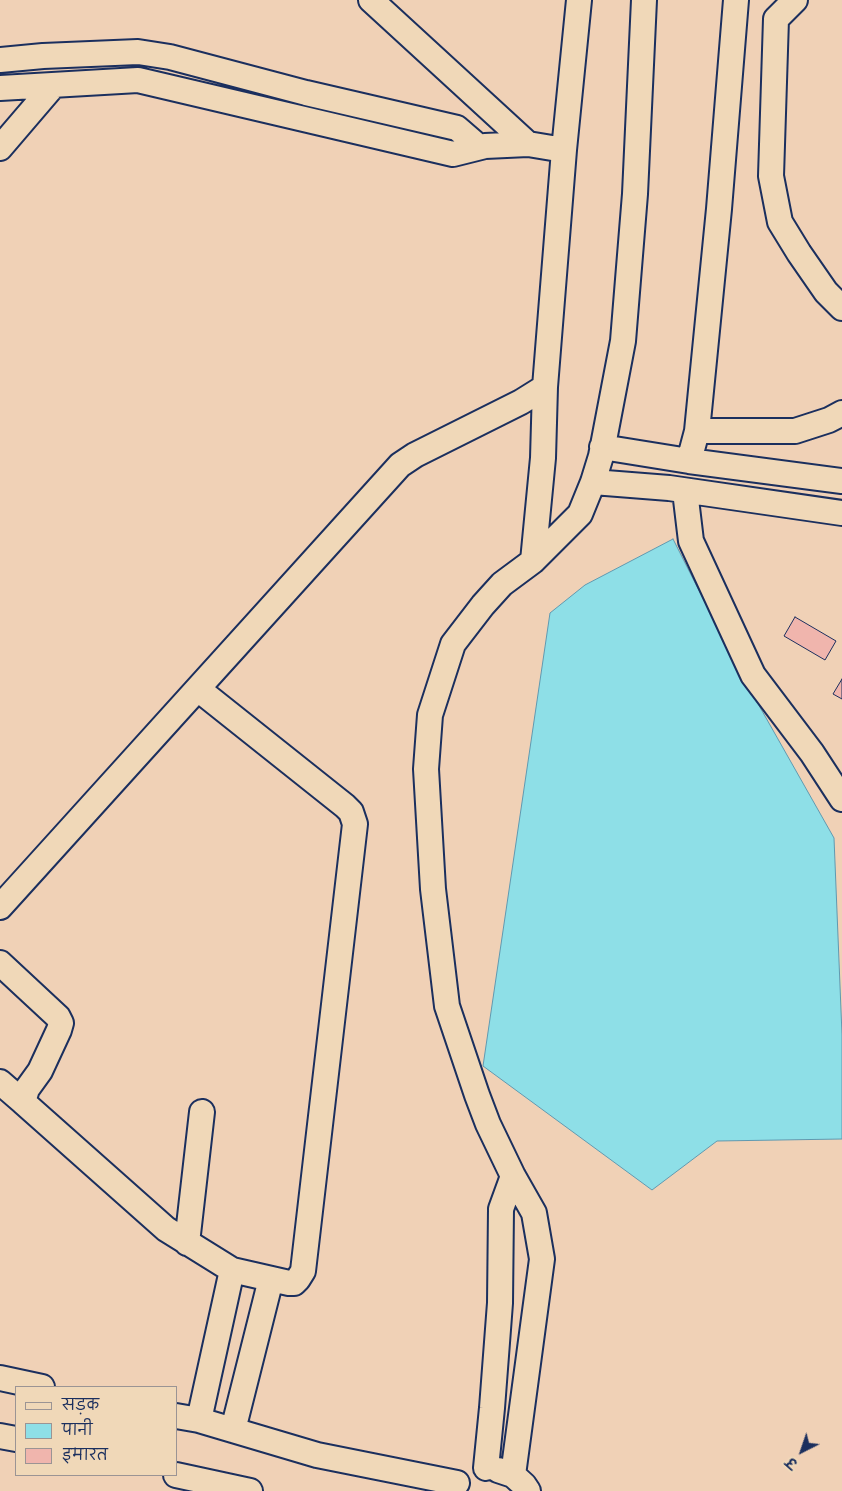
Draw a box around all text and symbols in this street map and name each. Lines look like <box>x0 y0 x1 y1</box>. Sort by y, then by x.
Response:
legend <box>15 1386 178 1476</box>
text: सड़क <box>62 1396 99 1415</box>
text: पानी <box>62 1421 93 1440</box>
north arrow <box>777 1426 827 1476</box>
text: इमारत <box>62 1446 108 1465</box>
text: उ <box>783 1453 801 1472</box>

